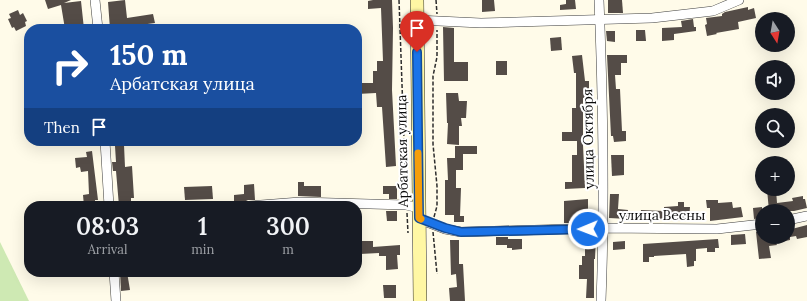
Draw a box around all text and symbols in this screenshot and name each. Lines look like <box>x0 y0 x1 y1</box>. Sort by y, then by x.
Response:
pin <box>400 11 434 52</box>
north arrow <box>755 12 795 52</box>
map controls <box>755 12 795 244</box>
icon: arrive <box>406 17 428 39</box>
text: 150 m <box>110 37 187 73</box>
icon: right <box>44 40 96 92</box>
button: sound <box>755 60 795 100</box>
text: Арбатская улица <box>110 72 255 95</box>
street label: улица Октября <box>578 88 598 190</box>
street label: Арбатская улица <box>392 95 412 208</box>
button: search <box>755 108 795 148</box>
icon: arrive <box>88 116 110 138</box>
text: Then <box>44 118 80 137</box>
button: + <box>755 156 795 196</box>
button: − <box>755 204 795 244</box>
street label: улица Весны <box>619 206 705 224</box>
position arrow <box>567 208 609 250</box>
text: 08:03 <box>76 211 139 242</box>
text: 1 <box>198 211 208 242</box>
text: 300 <box>266 211 310 242</box>
text: Arrival <box>88 241 127 258</box>
text: min <box>191 241 214 258</box>
text: m <box>282 241 294 258</box>

